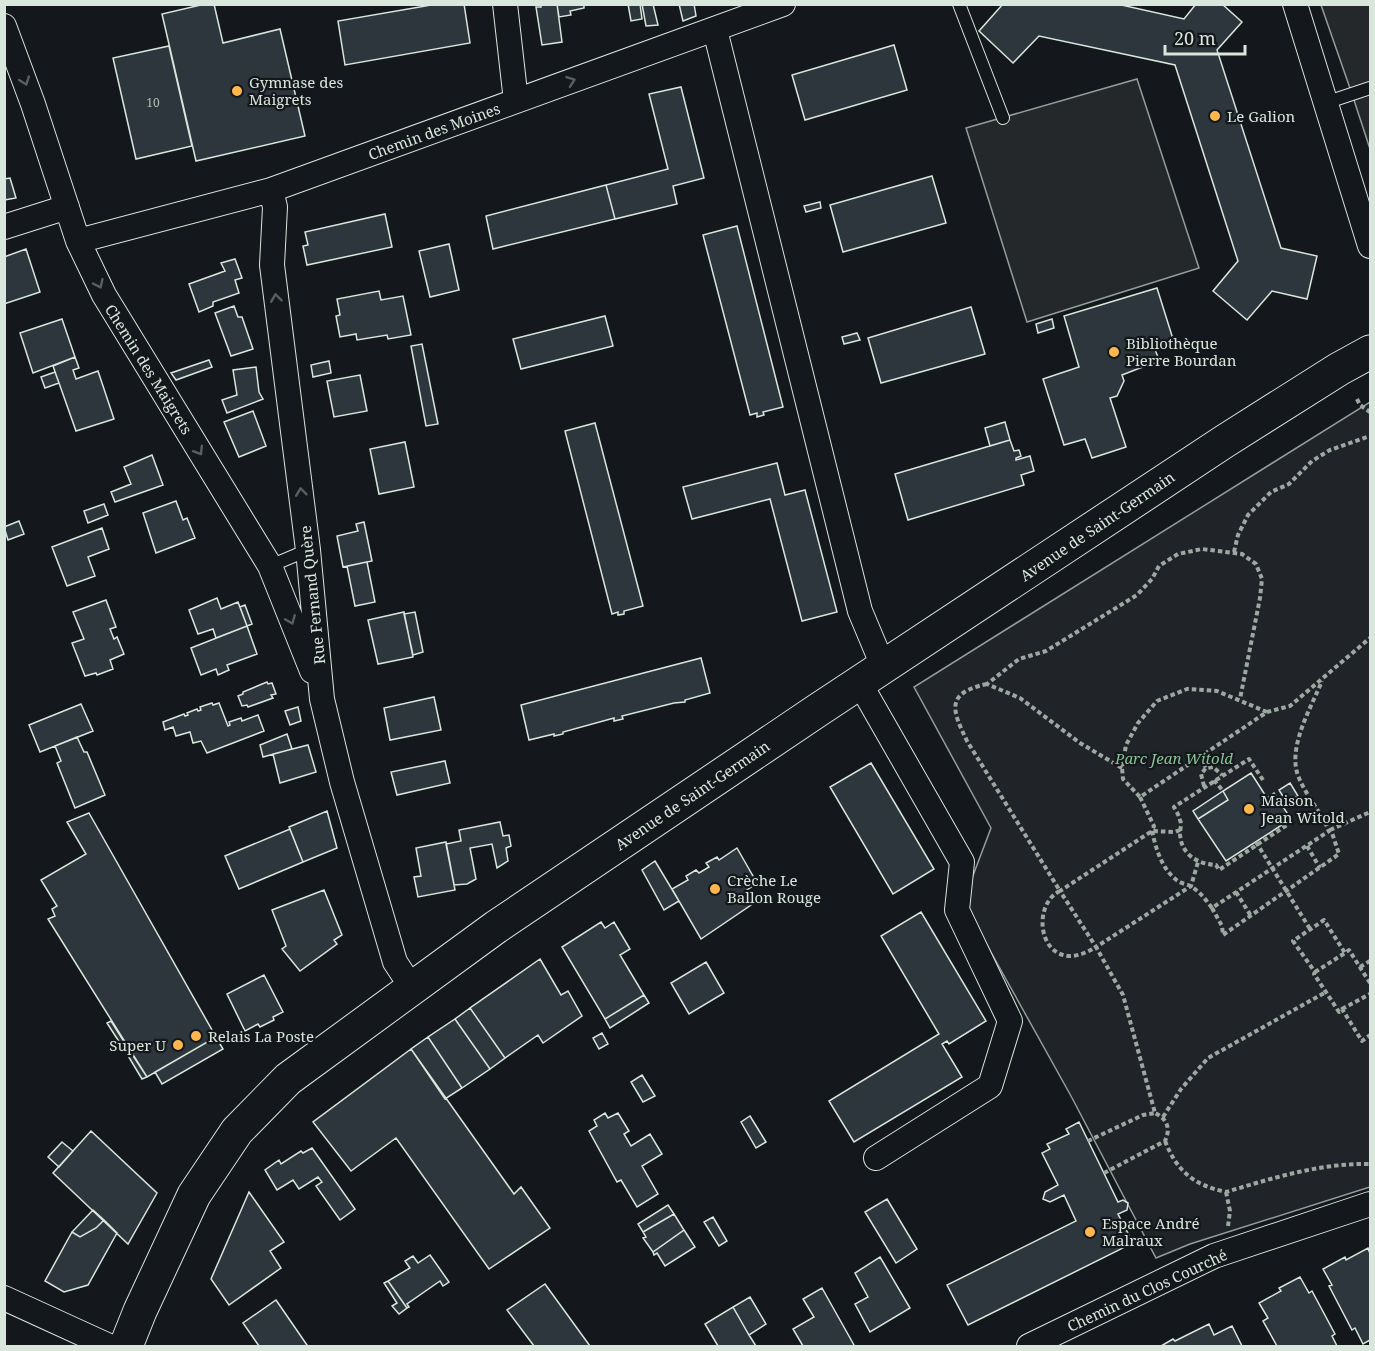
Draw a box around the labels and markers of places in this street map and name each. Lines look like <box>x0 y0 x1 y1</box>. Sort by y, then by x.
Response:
place label: Gymnase des Maigrets <box>249 72 343 109</box>
marker: Gymnase des Maigrets <box>230 84 244 98</box>
place label: Le Galion <box>1227 106 1296 126</box>
marker: Le Galion <box>1208 109 1222 123</box>
place label: Bibliothèque Pierre Bourdan <box>1126 333 1237 370</box>
marker: Bibliothèque Pierre Bourdan <box>1107 345 1121 359</box>
place label: Maison Jean Witold <box>1260 790 1345 827</box>
marker: Maison Jean Witold <box>1242 802 1256 816</box>
place label: Crèche Le Ballon Rouge <box>727 870 821 907</box>
marker: Crèche Le Ballon Rouge <box>708 882 722 896</box>
place label: Relais La Poste <box>208 1026 314 1046</box>
marker: Relais La Poste <box>189 1029 203 1043</box>
place label: Super U <box>109 1035 166 1055</box>
marker: Super U <box>171 1038 185 1052</box>
place label: Espace André Malraux <box>1102 1213 1200 1250</box>
marker: Espace André Malraux <box>1083 1225 1097 1239</box>

